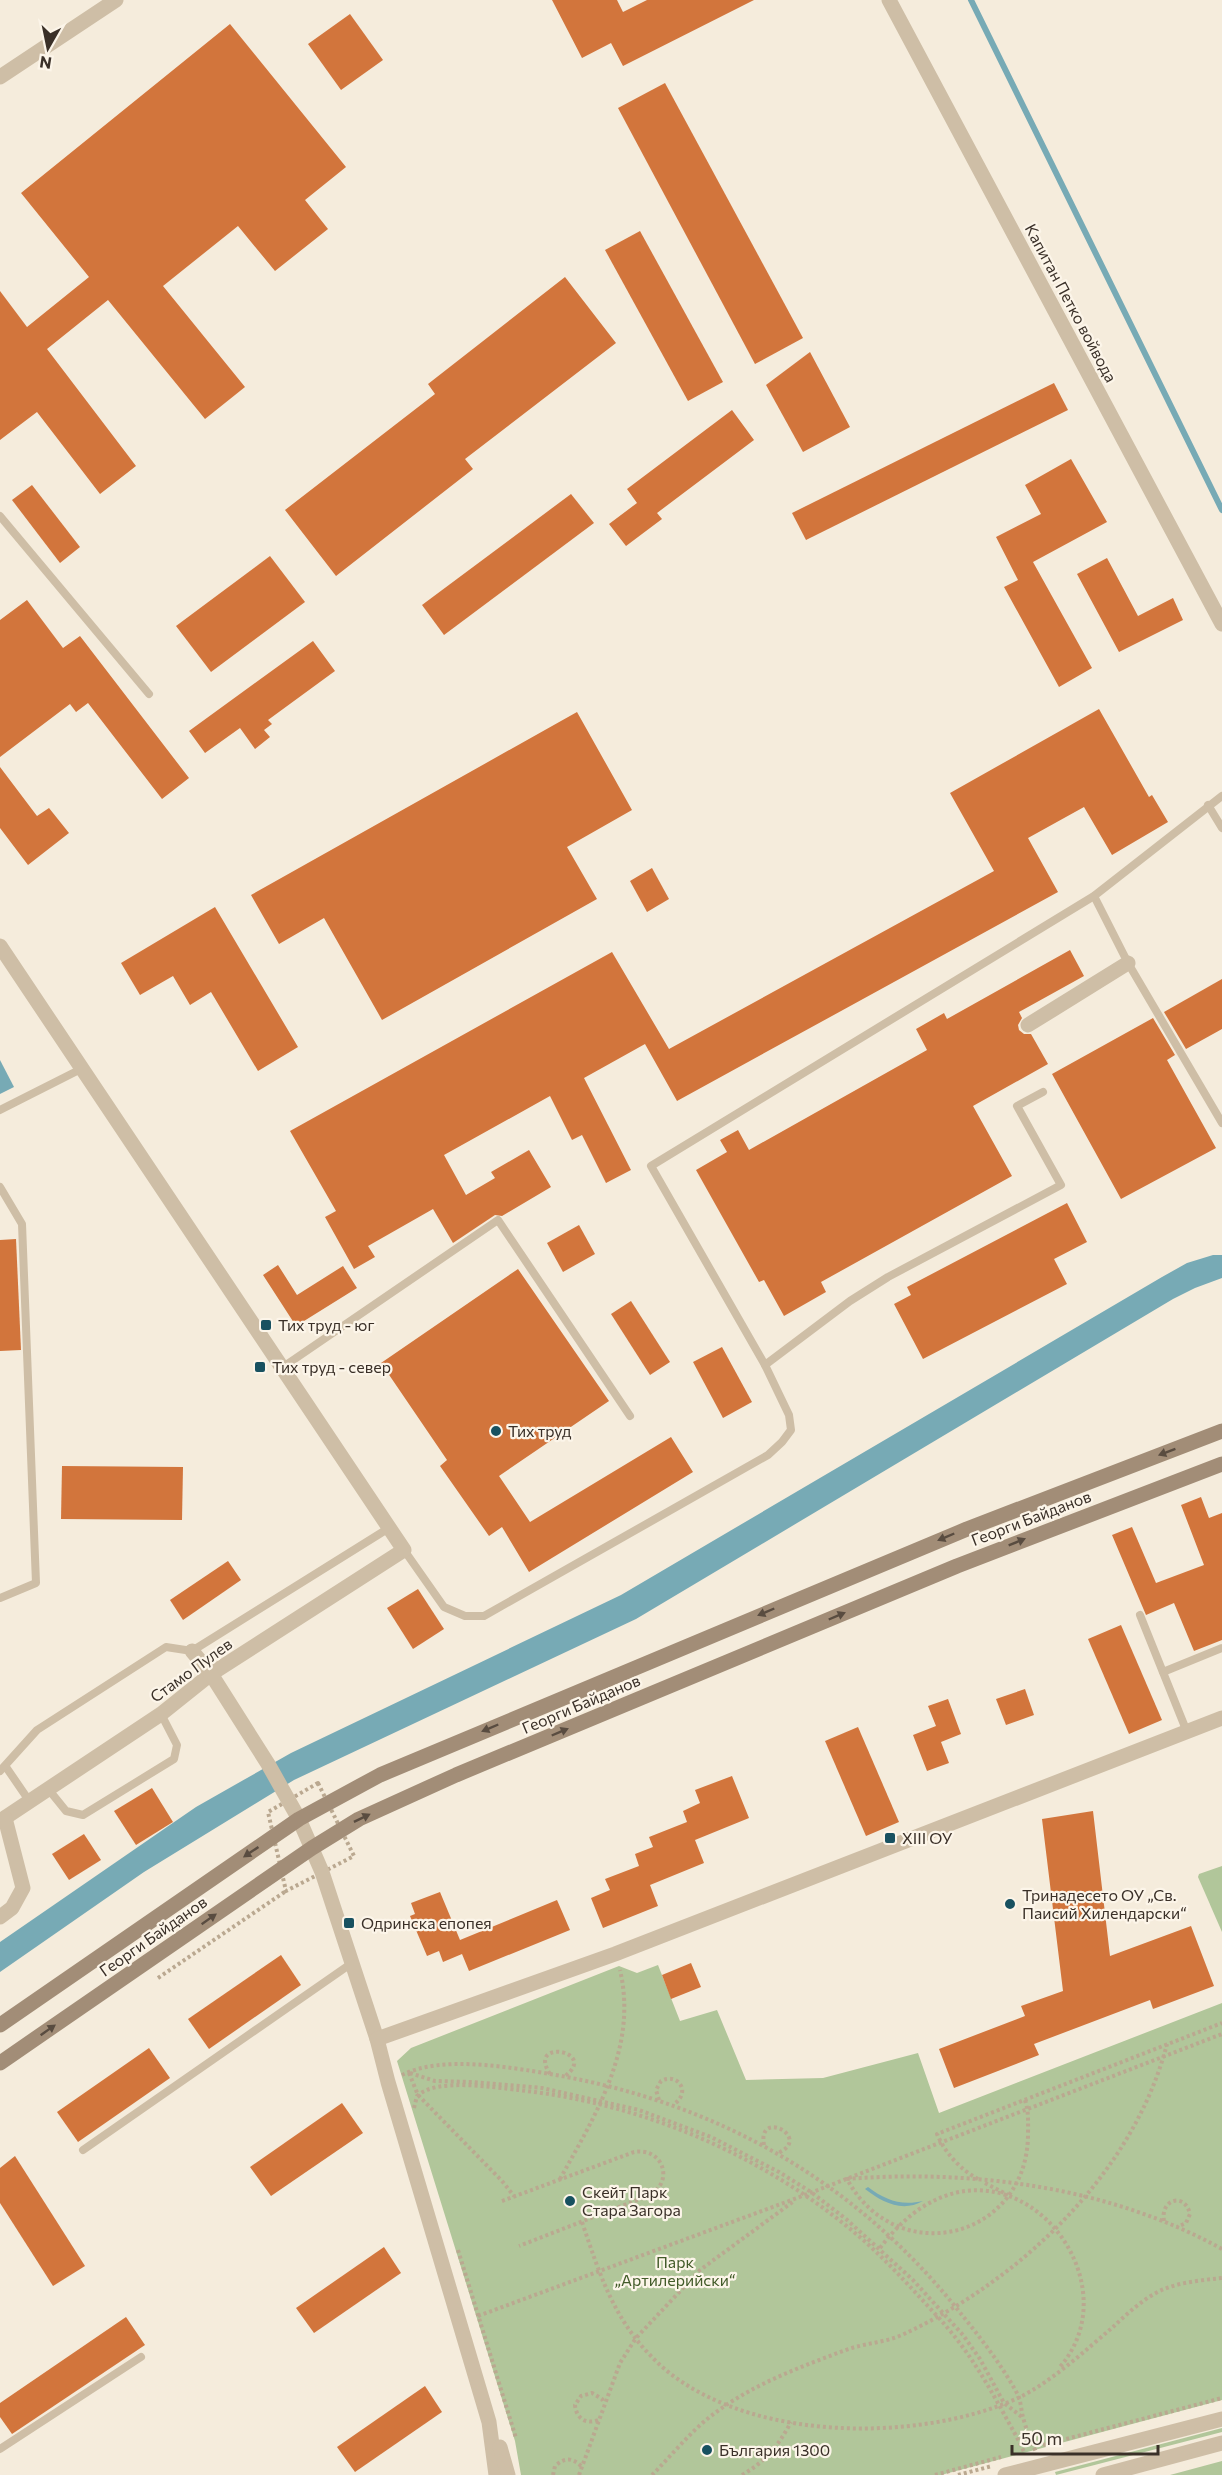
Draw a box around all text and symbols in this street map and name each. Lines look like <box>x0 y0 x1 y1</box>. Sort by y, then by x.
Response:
north arrow <box>18 18 78 78</box>
text: N <box>38 53 53 74</box>
street label: Капитан Петко войвода <box>1022 220 1121 385</box>
place label: Тих труд - юг <box>278 1315 374 1334</box>
marker: Тих труд - юг <box>259 1318 273 1332</box>
place label: Тих труд - север <box>272 1357 391 1376</box>
marker: Тих труд - север <box>253 1360 267 1374</box>
place label: Тих труд <box>508 1421 572 1440</box>
marker: Тих труд <box>489 1424 503 1438</box>
one-way arrow <box>1158 1447 1176 1457</box>
street label: Георги Байданов <box>968 1486 1093 1549</box>
one-way arrow <box>937 1532 955 1542</box>
one-way arrow <box>1009 1537 1027 1547</box>
one-way arrow <box>757 1608 775 1617</box>
one-way arrow <box>828 1611 846 1620</box>
street label: Стамо Пулев <box>146 1634 235 1706</box>
street label: Георги Байданов <box>519 1670 643 1737</box>
one-way arrow <box>481 1724 498 1733</box>
one-way arrow <box>552 1727 570 1737</box>
one-way arrow <box>353 1813 371 1823</box>
place label: XIII ОУ <box>902 1828 953 1847</box>
marker: XIII ОУ <box>883 1831 897 1845</box>
one-way arrow <box>243 1846 259 1857</box>
place label: Тринадесето ОУ „Св. Паисий Хилендарски“ <box>1022 1885 1187 1922</box>
street label: Георги Байданов <box>95 1891 210 1980</box>
marker: Тринадесето ОУ „Св. Паисий Хилендарски“ <box>1003 1897 1017 1911</box>
one-way arrow <box>200 1913 216 1925</box>
place label: Одринска епопея <box>361 1913 492 1932</box>
marker: Одринска епопея <box>342 1916 356 1930</box>
one-way arrow <box>40 2024 56 2036</box>
place label: Скейт Парк Стара Загора <box>582 2182 681 2219</box>
marker: Скейт Парк Стара Загора <box>563 2194 577 2208</box>
park label: Парк „Артилерийски“ <box>615 2252 736 2289</box>
scale bar <box>1012 2418 1158 2456</box>
text: 50 m <box>1021 2427 1062 2449</box>
place label: България 1300 <box>719 2440 830 2459</box>
marker: България 1300 <box>700 2443 714 2457</box>

